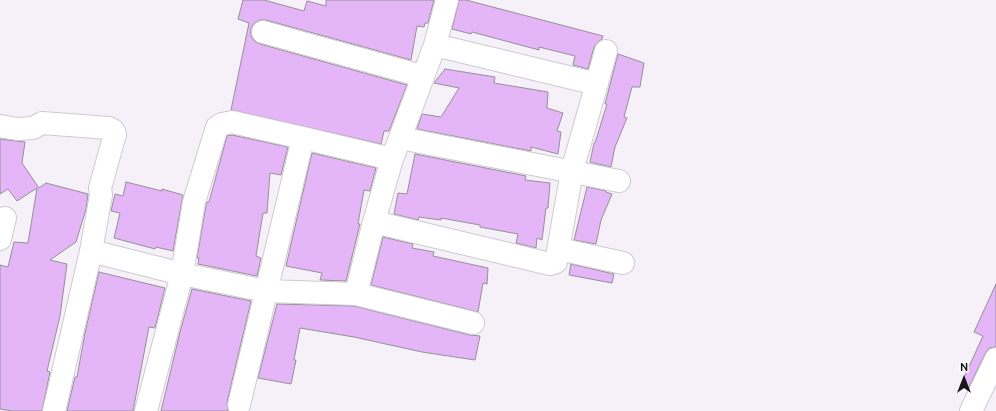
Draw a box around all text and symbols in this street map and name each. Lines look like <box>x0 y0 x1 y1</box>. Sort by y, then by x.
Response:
north arrow <box>944 359 984 399</box>
text: N <box>960 361 968 373</box>

